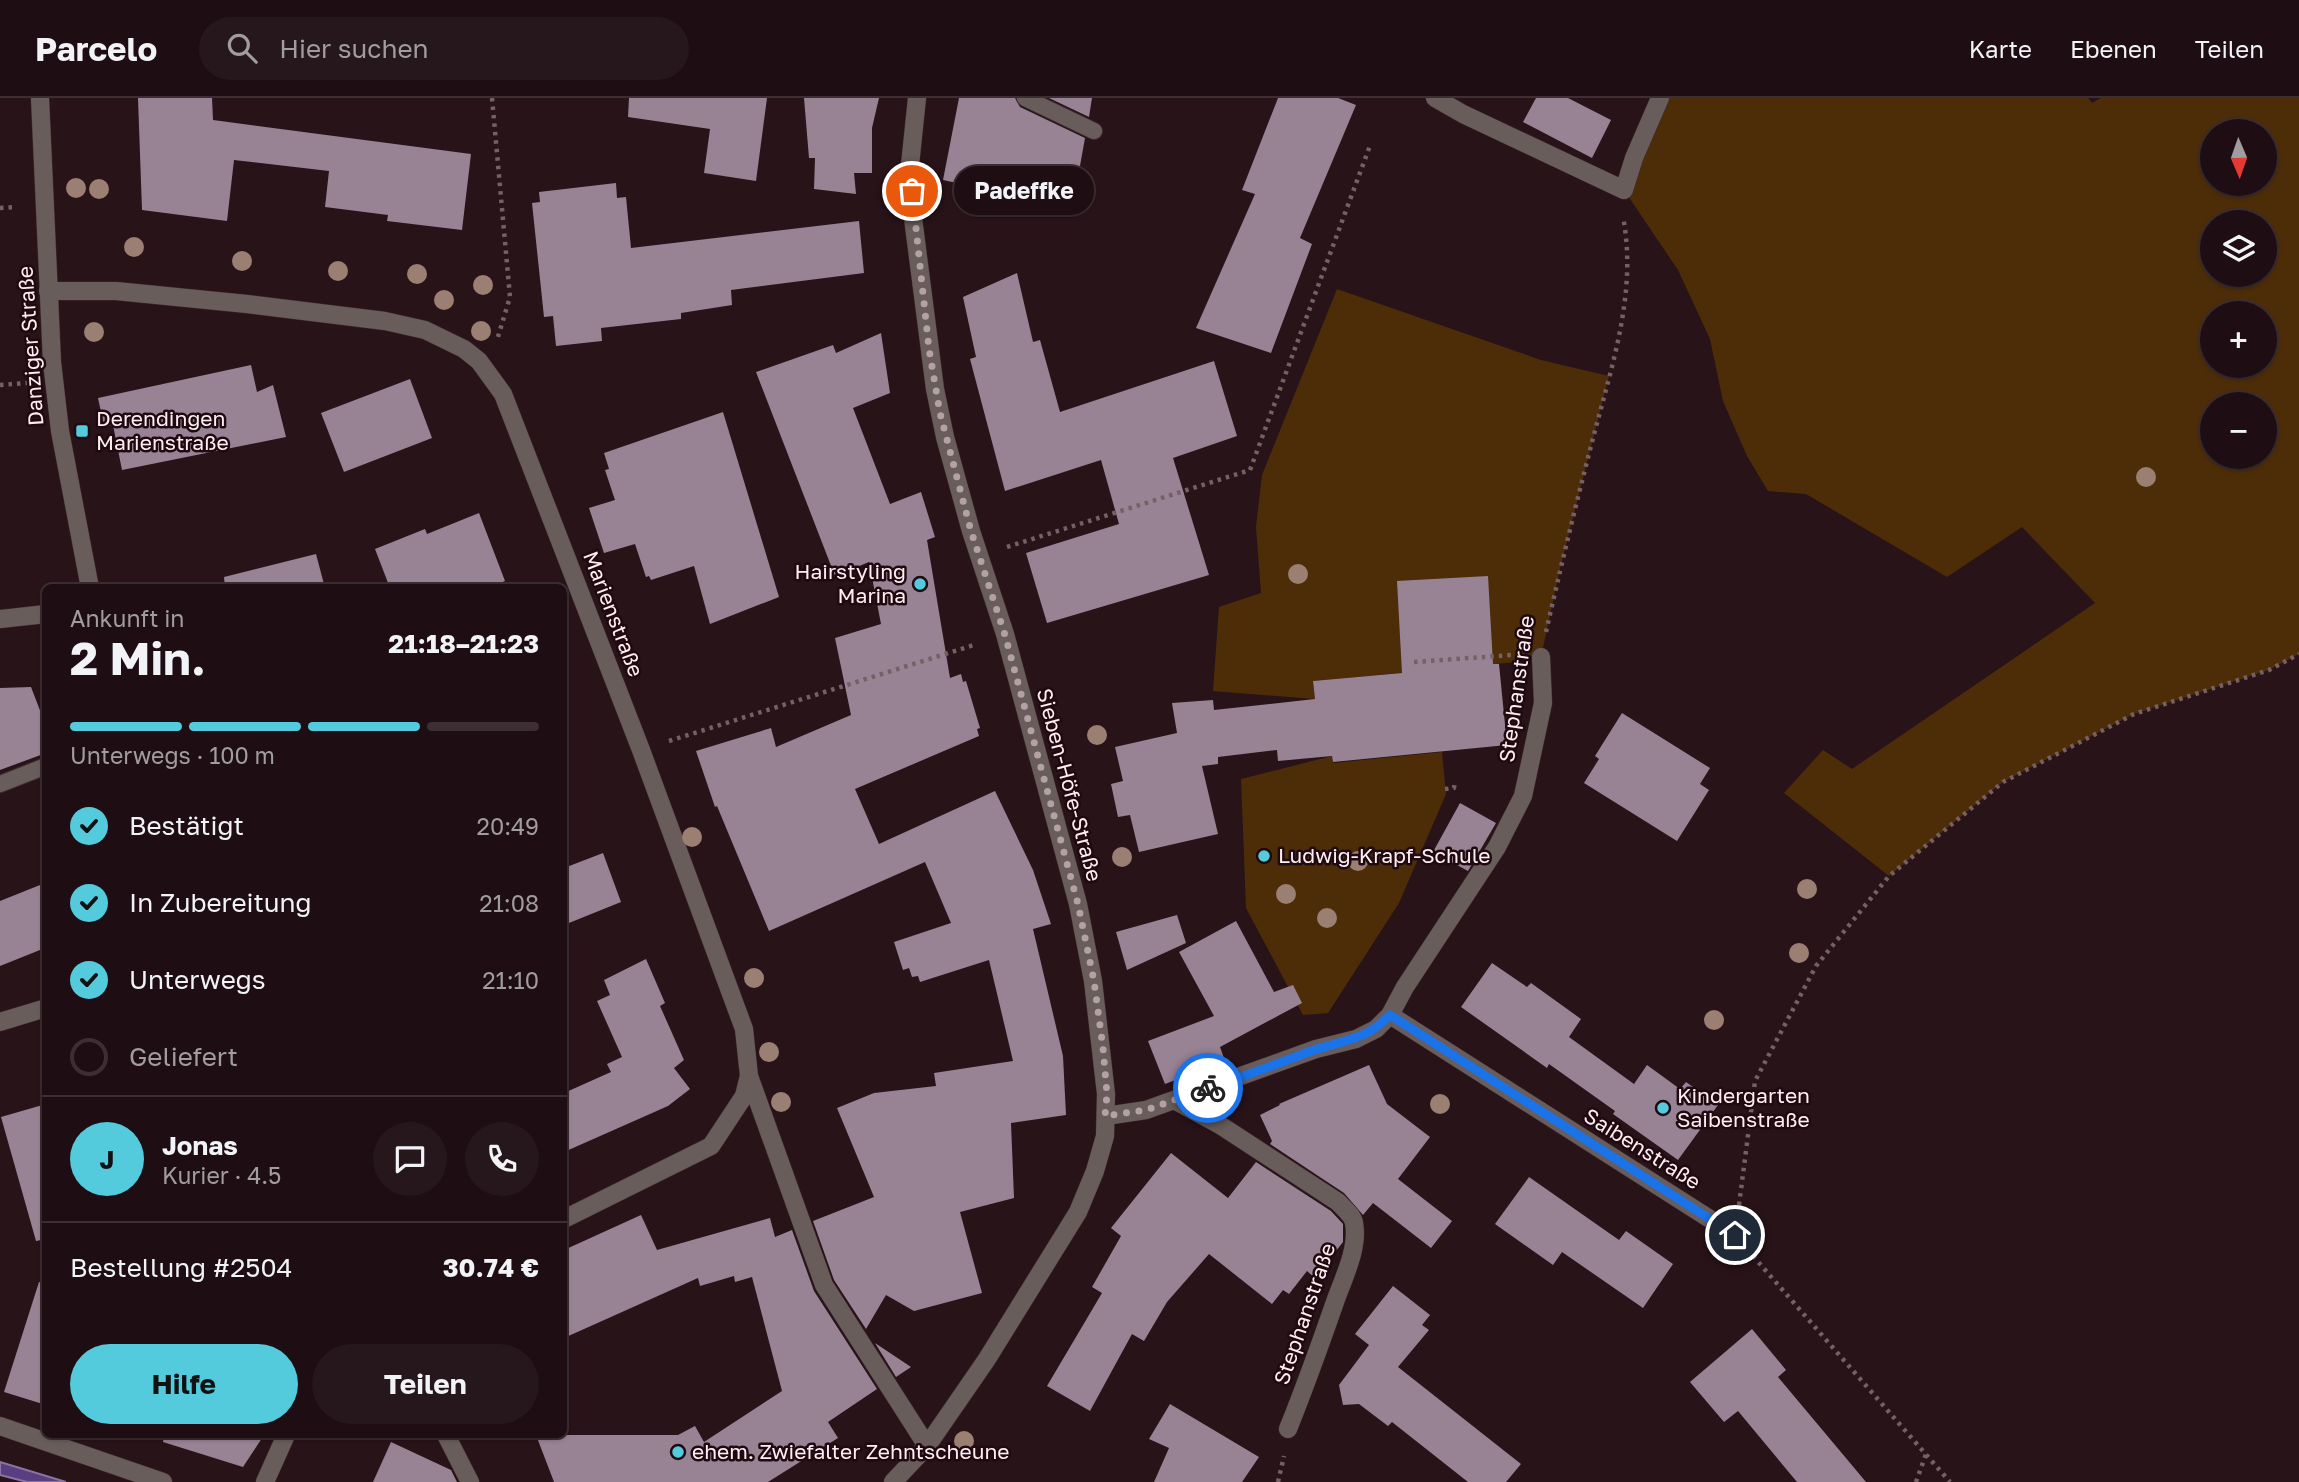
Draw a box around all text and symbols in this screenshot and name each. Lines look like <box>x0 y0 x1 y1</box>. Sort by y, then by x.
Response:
search box <box>199 17 689 80</box>
text: Parcelo <box>35 29 157 68</box>
icon: search <box>223 29 261 67</box>
text: Hier suchen <box>279 33 428 64</box>
text: Karte <box>1969 34 2032 63</box>
text: Ebenen <box>2070 34 2157 63</box>
text: Teilen <box>2195 34 2264 63</box>
north arrow <box>2200 119 2277 196</box>
map controls <box>2200 119 2277 469</box>
pin <box>882 161 942 221</box>
callout: Padeffke <box>954 166 1094 216</box>
icon: bag <box>893 172 931 210</box>
text: Padeffke <box>974 176 1074 204</box>
button: layers <box>2200 210 2277 287</box>
street label: Danziger Straße <box>11 265 49 427</box>
button: + <box>2200 301 2277 378</box>
button: − <box>2200 392 2277 469</box>
place label: Derendingen Marienstraße <box>96 405 229 455</box>
marker: Derendingen Marienstraße <box>74 423 90 439</box>
street label: Marienstraße <box>578 547 650 680</box>
place label: Hairstyling Marina <box>794 558 906 608</box>
marker: Hairstyling Marina <box>912 576 928 592</box>
text: Ankunft in <box>70 604 185 632</box>
street label: Stephanstraße <box>1493 614 1539 764</box>
text: 21:18–21:23 <box>388 628 539 659</box>
text: 2 Min. <box>70 630 206 685</box>
street label: Sieben-Höfe-Straße <box>1032 685 1108 884</box>
text: Unterwegs · 100 m <box>70 741 275 769</box>
icon: check <box>70 807 108 845</box>
text: Bestätigt <box>129 810 244 841</box>
text: 20:49 <box>477 812 539 840</box>
place label: Ludwig-Krapf-Schule <box>1278 842 1490 868</box>
marker: Ludwig-Krapf-Schule <box>1256 848 1272 864</box>
icon: check <box>70 884 108 922</box>
text: In Zubereitung <box>129 887 312 918</box>
text: 21:08 <box>479 889 539 917</box>
icon: check <box>70 961 108 999</box>
text: Unterwegs <box>129 964 266 995</box>
text: 21:10 <box>482 966 539 994</box>
text: Geliefert <box>129 1041 238 1072</box>
courier <box>1173 1053 1243 1123</box>
icon: bike <box>1189 1069 1227 1107</box>
place label: Kindergarten Saibenstraße <box>1677 1082 1810 1132</box>
marker: Kindergarten Saibenstraße <box>1655 1100 1671 1116</box>
street label: Saibenstraße <box>1579 1102 1706 1194</box>
button: chat <box>373 1122 447 1196</box>
button: phone <box>465 1122 539 1196</box>
text: Jonas <box>162 1130 238 1161</box>
text: J <box>100 1144 114 1175</box>
text: Kurier · 4.5 <box>162 1161 281 1189</box>
pin <box>1705 1205 1765 1265</box>
icon: home <box>1716 1216 1754 1254</box>
street label: Stephanstraße <box>1268 1239 1340 1388</box>
text: Bestellung #2504 <box>70 1252 292 1283</box>
text: 30.74 € <box>443 1252 539 1283</box>
button: Hilfe <box>70 1344 298 1424</box>
button: Teilen <box>312 1344 539 1424</box>
place label: ehem. Zwiefalter Zehntscheune <box>692 1438 1009 1464</box>
marker: ehem. Zwiefalter Zehntscheune <box>670 1444 686 1460</box>

